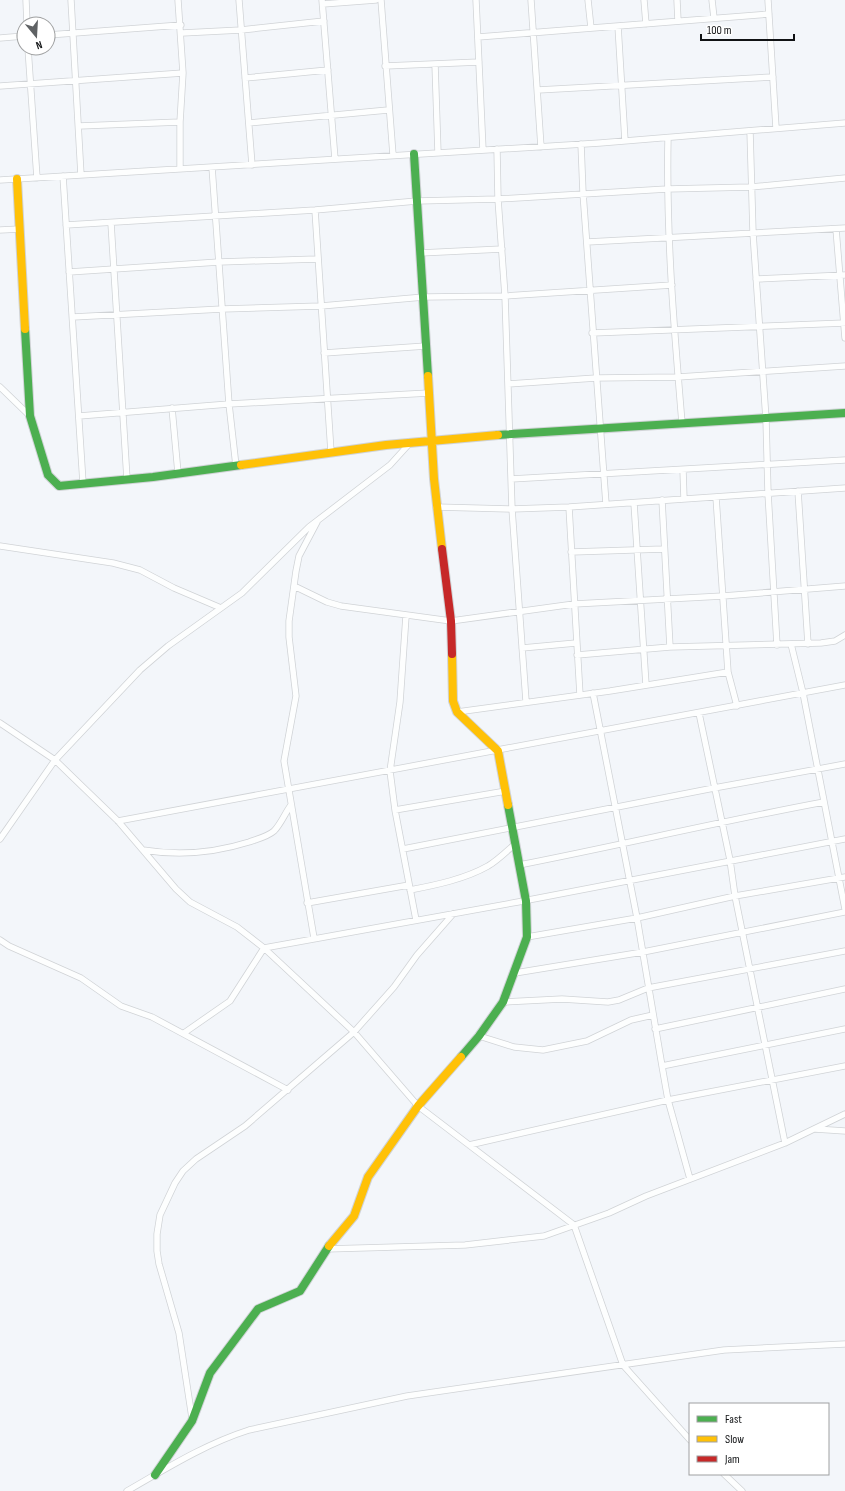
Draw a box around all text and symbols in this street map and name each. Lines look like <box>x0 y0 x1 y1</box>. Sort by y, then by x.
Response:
north arrow <box>16 16 56 56</box>
scale bar <box>701 16 794 42</box>
text: 100 m <box>707 23 732 38</box>
text: N <box>34 38 44 52</box>
legend <box>689 1403 829 1475</box>
text: Fast <box>725 1412 742 1427</box>
text: Slow <box>725 1432 744 1447</box>
text: Jam <box>724 1452 740 1467</box>

